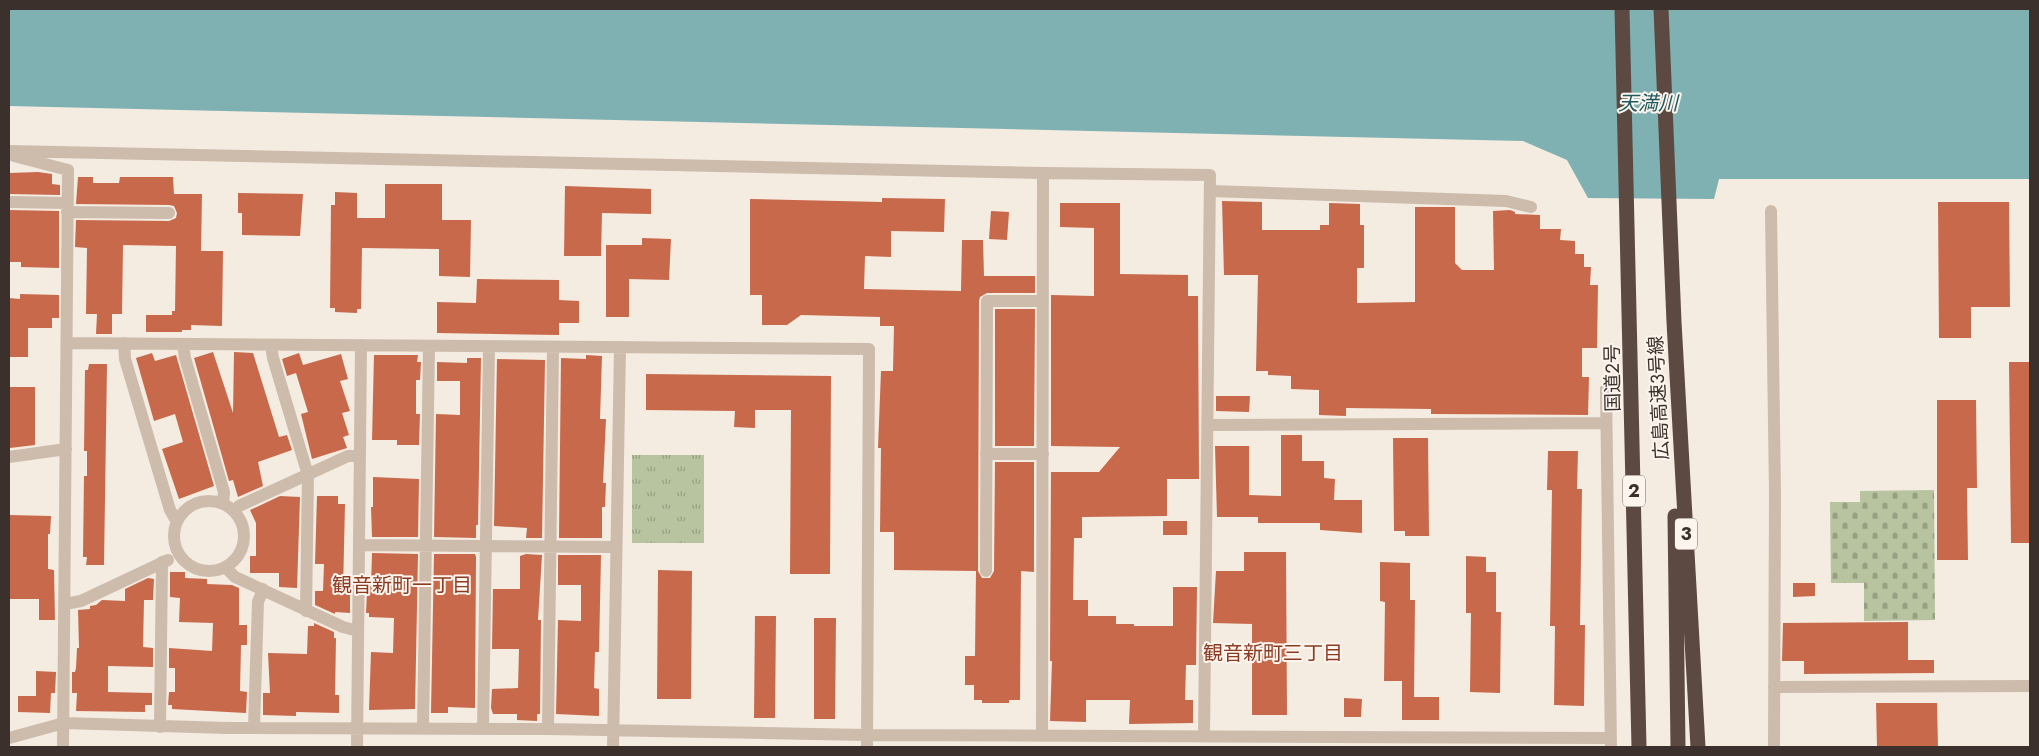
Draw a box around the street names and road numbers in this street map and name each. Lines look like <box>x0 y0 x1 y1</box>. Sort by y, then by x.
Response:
street label: 広島高速3号線 <box>1642 335 1675 461</box>
street label: 国道2号 <box>1598 344 1627 412</box>
road number: 2 <box>1623 476 1645 506</box>
road number: 3 <box>1675 518 1697 550</box>

